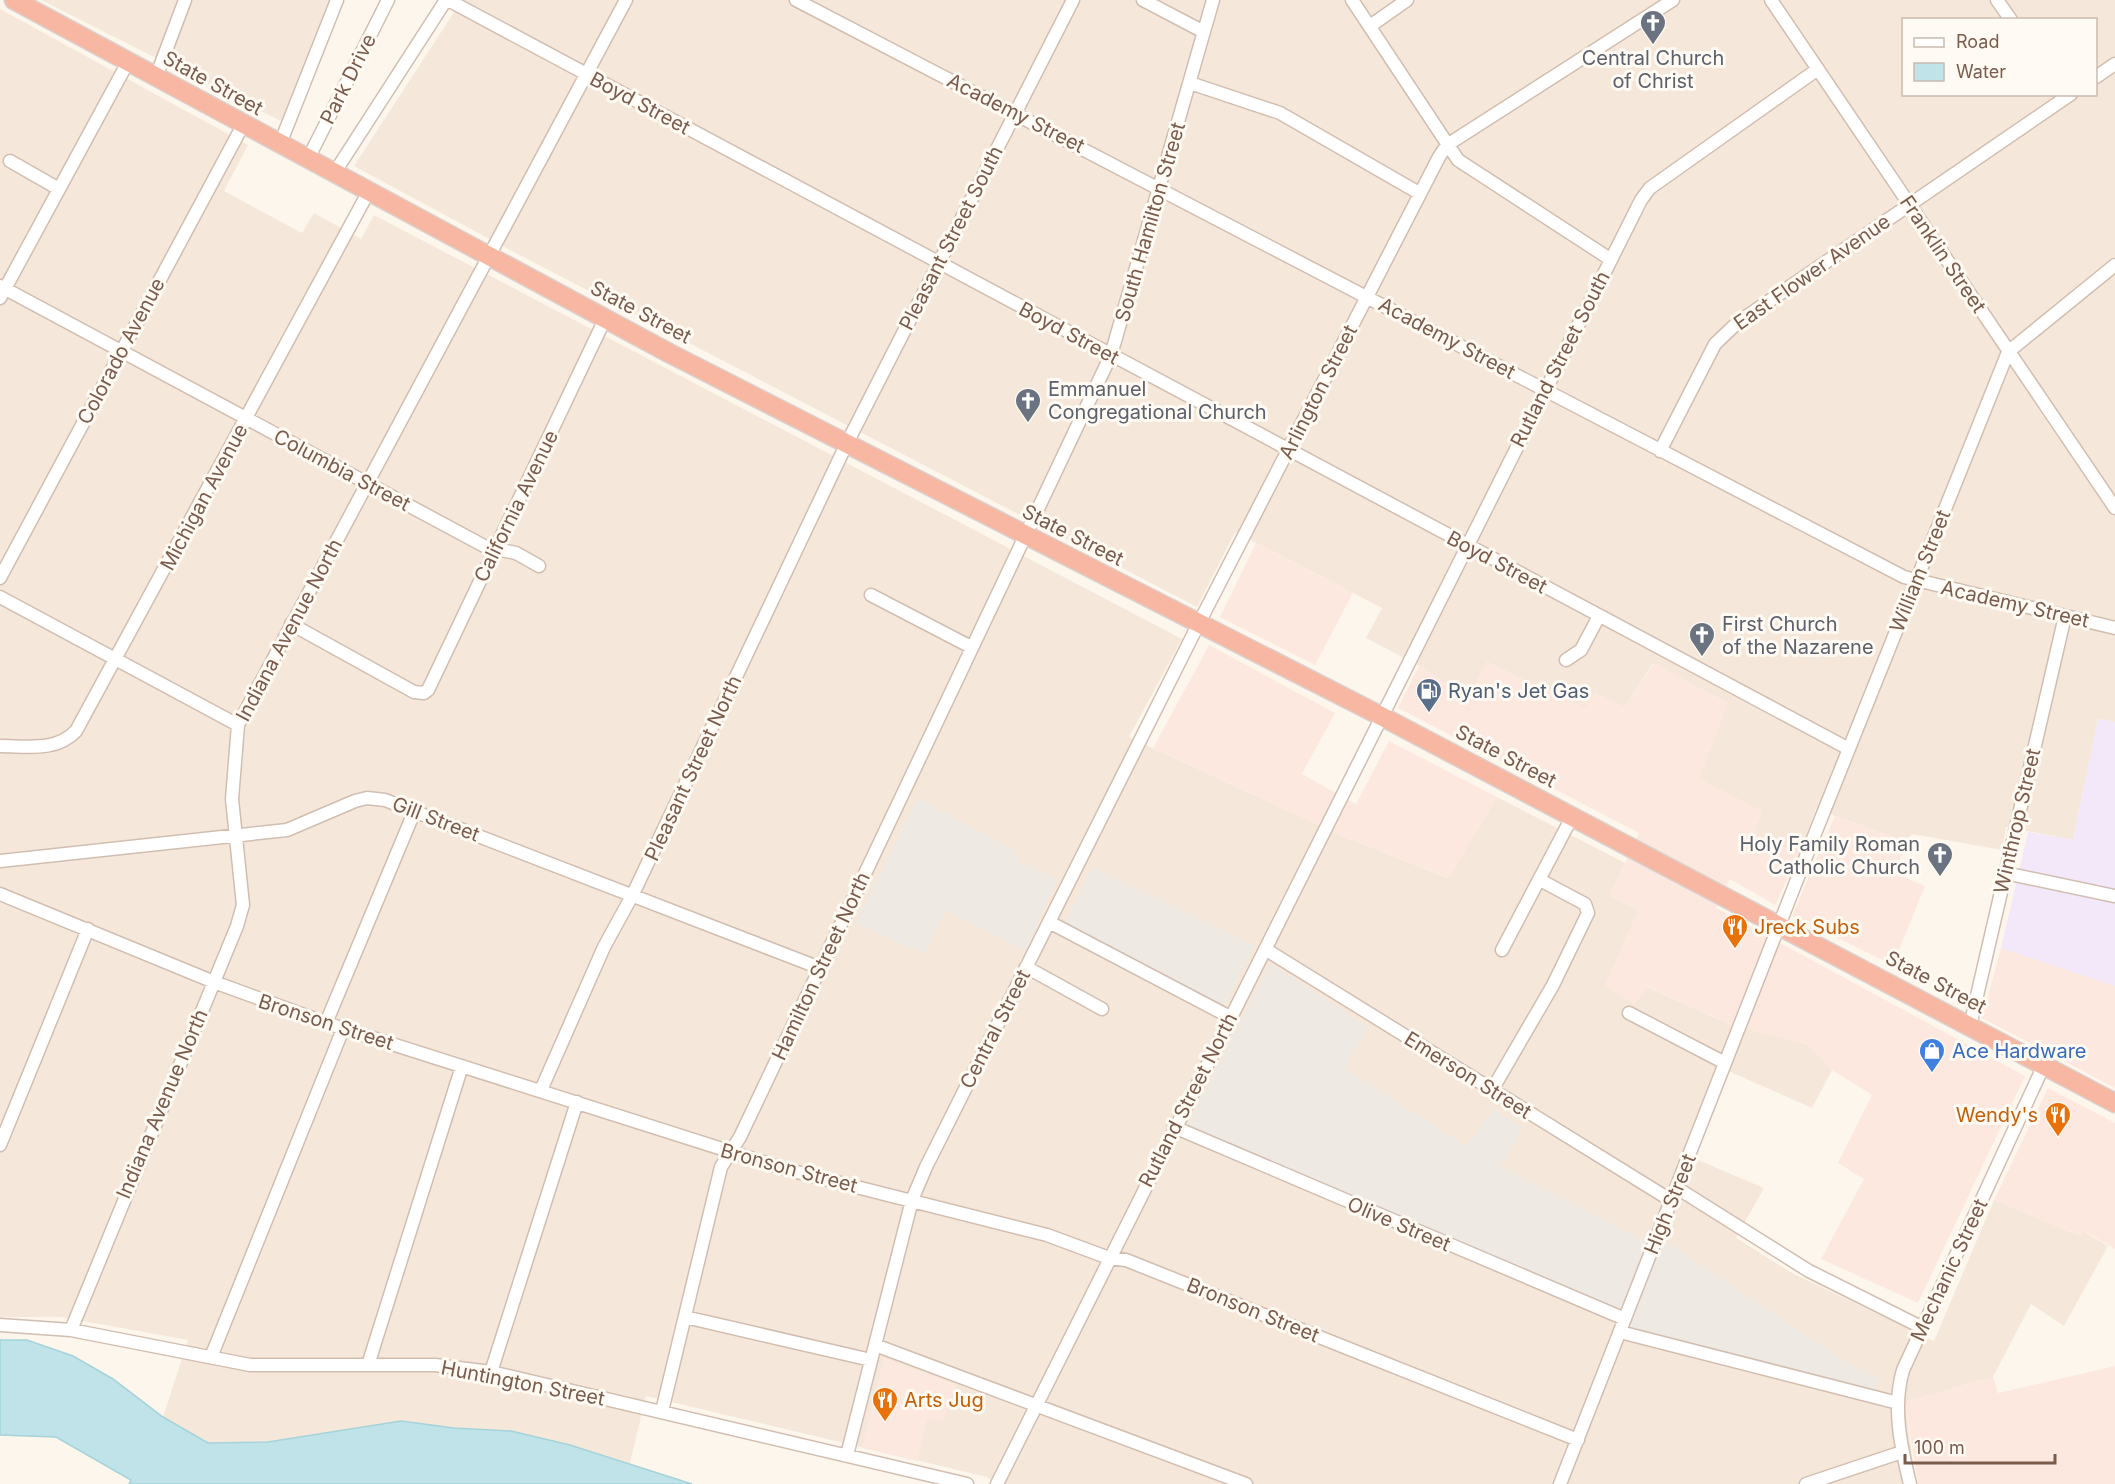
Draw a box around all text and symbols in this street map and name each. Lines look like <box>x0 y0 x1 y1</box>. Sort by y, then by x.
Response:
church icon: Central Church of Christ <box>1638 8 1668 46</box>
legend <box>1902 18 2097 96</box>
street label: Park Drive <box>315 30 381 128</box>
text: Road <box>1956 31 1999 52</box>
street label: State Street <box>159 46 268 121</box>
place label: Central Church of Christ <box>1582 46 1724 93</box>
text: Water <box>1956 61 2006 82</box>
street label: Boyd Street <box>586 67 695 140</box>
street label: Academy Street <box>943 68 1089 158</box>
street label: South Hamilton Street <box>1110 119 1190 325</box>
street label: Pleasant Street South <box>894 142 1008 334</box>
street label: Franklin Street <box>1895 191 1991 318</box>
street label: East Flower Avenue <box>1729 209 1895 335</box>
street label: Rutland Street South <box>1505 267 1615 451</box>
street label: Colorado Avenue <box>72 274 170 428</box>
street label: State Street <box>586 275 696 349</box>
street label: Academy Street <box>1375 292 1520 384</box>
street label: Boyd Street <box>1015 297 1124 370</box>
street label: Arlington Street <box>1274 320 1362 463</box>
place label: Emmanuel Congregational Church <box>1048 377 1267 424</box>
church icon: Emmanuel Congregational Church <box>1013 386 1043 424</box>
street label: Michigan Avenue <box>155 420 253 574</box>
street label: Columbia Street <box>270 424 415 516</box>
street label: California Avenue <box>469 426 563 586</box>
street label: State Street <box>1018 499 1128 571</box>
street label: William Street <box>1885 506 1956 636</box>
street label: Boyd Street <box>1443 526 1552 599</box>
street label: Indiana Avenue North <box>231 535 347 725</box>
street label: Academy Street <box>1939 575 2092 633</box>
place label: First Church of the Nazarene <box>1722 612 1874 659</box>
church icon: First Church of the Nazarene <box>1687 620 1717 658</box>
street label: Pleasant Street North <box>639 671 747 865</box>
fuel station icon: Ryan's Jet Gas <box>1414 676 1444 714</box>
place label: Ryan's Jet Gas <box>1448 679 1589 703</box>
street label: State Street <box>1451 719 1561 793</box>
street label: Winthrop Street <box>1989 746 2045 896</box>
street label: Gill Street <box>389 791 483 847</box>
place label: Holy Family Roman Catholic Church <box>1739 832 1920 879</box>
church icon: Holy Family Roman Catholic Church <box>1925 840 1955 878</box>
street label: Hamilton Street North <box>767 868 875 1064</box>
restaurant icon: Jreck Subs <box>1720 912 1750 950</box>
place label: Jreck Subs <box>1754 915 1860 939</box>
street label: State Street <box>1881 945 1991 1019</box>
street label: Central Street <box>955 965 1035 1092</box>
street label: Bronson Street <box>255 989 397 1055</box>
street label: Indiana Avenue North <box>111 1006 213 1202</box>
street label: Rutland Street North <box>1134 1009 1242 1191</box>
street label: Emerson Street <box>1400 1026 1536 1124</box>
shop icon: Ace Hardware <box>1917 1036 1947 1074</box>
place label: Ace Hardware <box>1952 1039 2087 1063</box>
restaurant icon: Wendy's <box>2043 1100 2073 1138</box>
place label: Wendy's <box>1956 1103 2038 1127</box>
street label: Bronson Street <box>718 1138 860 1198</box>
street label: High Street <box>1639 1150 1701 1258</box>
street label: Olive Street <box>1344 1192 1455 1257</box>
street label: Mechanic Street <box>1906 1195 1993 1345</box>
street label: Bronson Street <box>1183 1273 1323 1348</box>
street label: Huntington Street <box>439 1355 607 1411</box>
restaurant icon: Arts Jug <box>870 1385 900 1423</box>
place label: Arts Jug <box>904 1388 984 1412</box>
scale bar <box>1905 1427 2055 1465</box>
text: 100 m <box>1914 1437 1965 1458</box>

